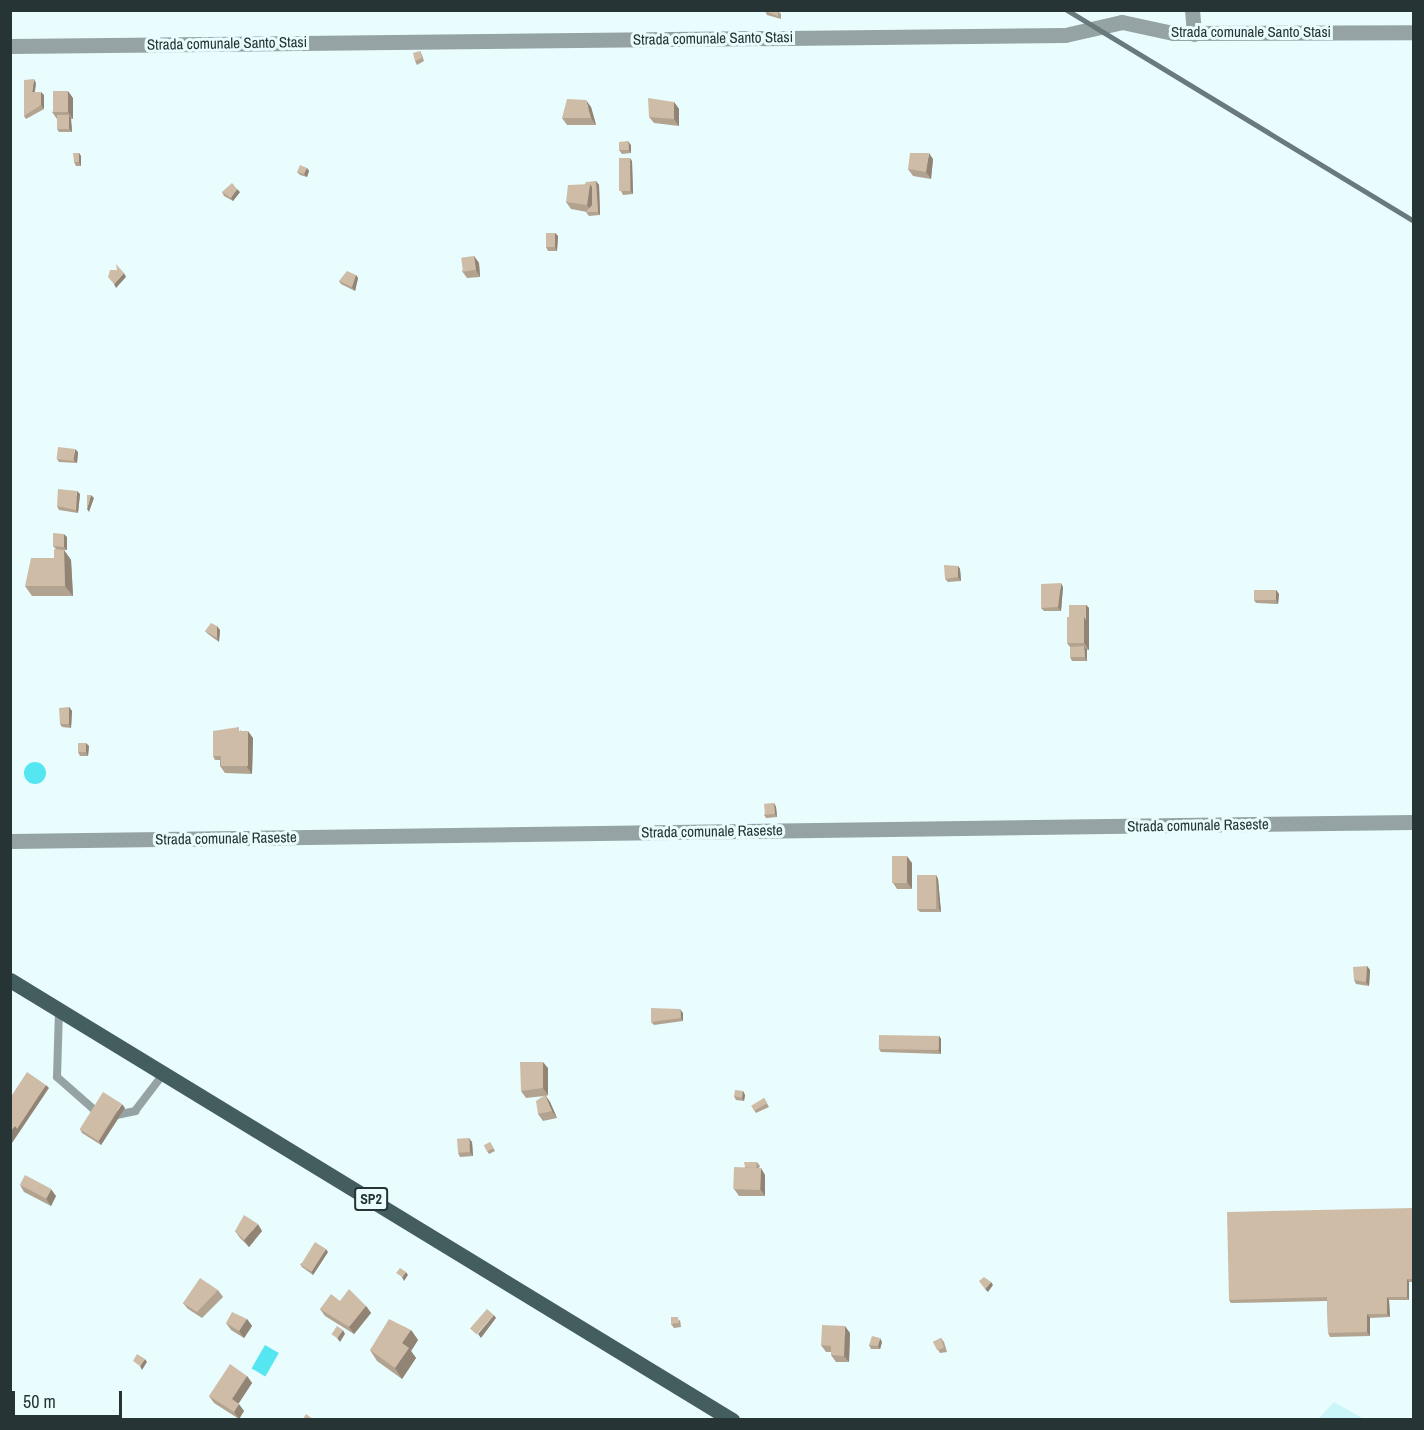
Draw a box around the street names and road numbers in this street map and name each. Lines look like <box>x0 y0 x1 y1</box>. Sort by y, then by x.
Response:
street label: Strada comunale Santo Stasi <box>1171 23 1331 41</box>
street label: Strada comunale Santo Stasi <box>633 28 793 48</box>
street label: Strada comunale Santo Stasi <box>147 33 307 53</box>
street label: Strada comunale Raseste <box>1127 815 1269 835</box>
street label: Strada comunale Raseste <box>641 821 783 841</box>
street label: Strada comunale Raseste <box>155 828 297 848</box>
road number: SP2 <box>353 1188 389 1210</box>

